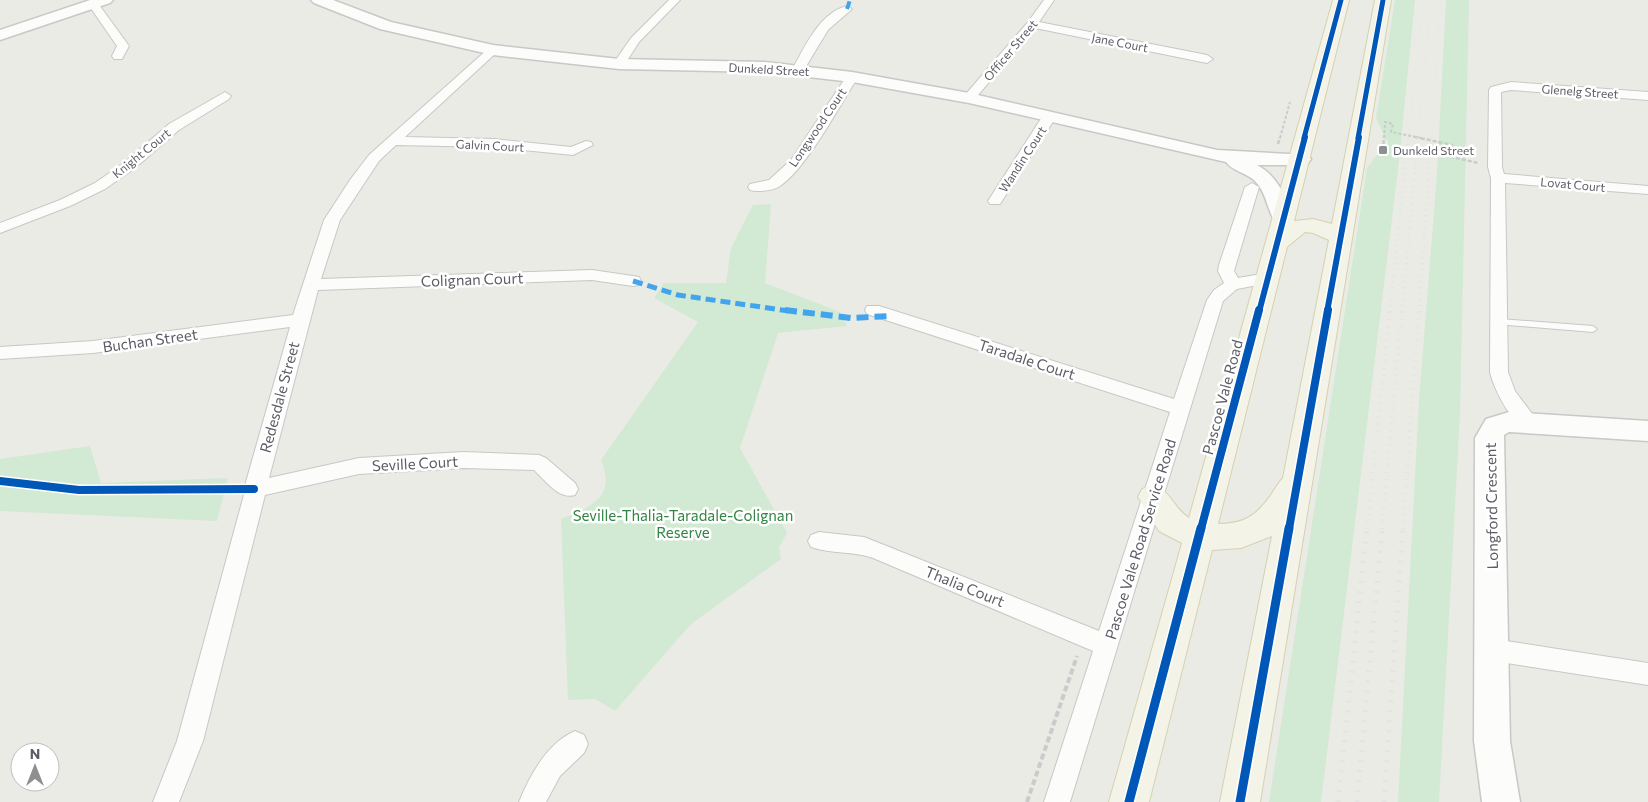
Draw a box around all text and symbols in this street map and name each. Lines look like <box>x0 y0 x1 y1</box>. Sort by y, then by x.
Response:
street label: Officer Street <box>980 17 1040 83</box>
street label: Jane Court <box>1090 30 1149 55</box>
street label: Dunkeld Street <box>728 60 810 78</box>
street label: Glenelg Street <box>1541 81 1619 101</box>
street label: Longwood Court <box>785 85 849 169</box>
street label: Wandin Court <box>995 123 1049 195</box>
street label: Knight Court <box>109 125 173 181</box>
street label: Galvin Court <box>456 136 525 154</box>
place label: Dunkeld Street <box>1393 143 1474 157</box>
marker: Dunkeld Street <box>1377 144 1389 156</box>
street label: Lovat Court <box>1540 174 1606 194</box>
street label: Colignan Court <box>420 268 524 290</box>
street label: Buchan Street <box>101 324 199 356</box>
street label: Taradale Court <box>976 335 1078 383</box>
street label: Pascoe Vale Road <box>1198 338 1246 456</box>
street label: Redesdale Street <box>256 339 302 455</box>
street label: Pascoe Vale Road Service Road <box>1101 437 1179 641</box>
street label: Longford Crescent <box>1481 442 1501 570</box>
street label: Seville Court <box>371 452 459 474</box>
park label: Seville-Thalia-Taradale-Colignan Reserve <box>573 506 793 541</box>
street label: Thalia Court <box>923 562 1007 610</box>
north arrow <box>10 742 60 792</box>
text: N <box>30 745 40 762</box>

